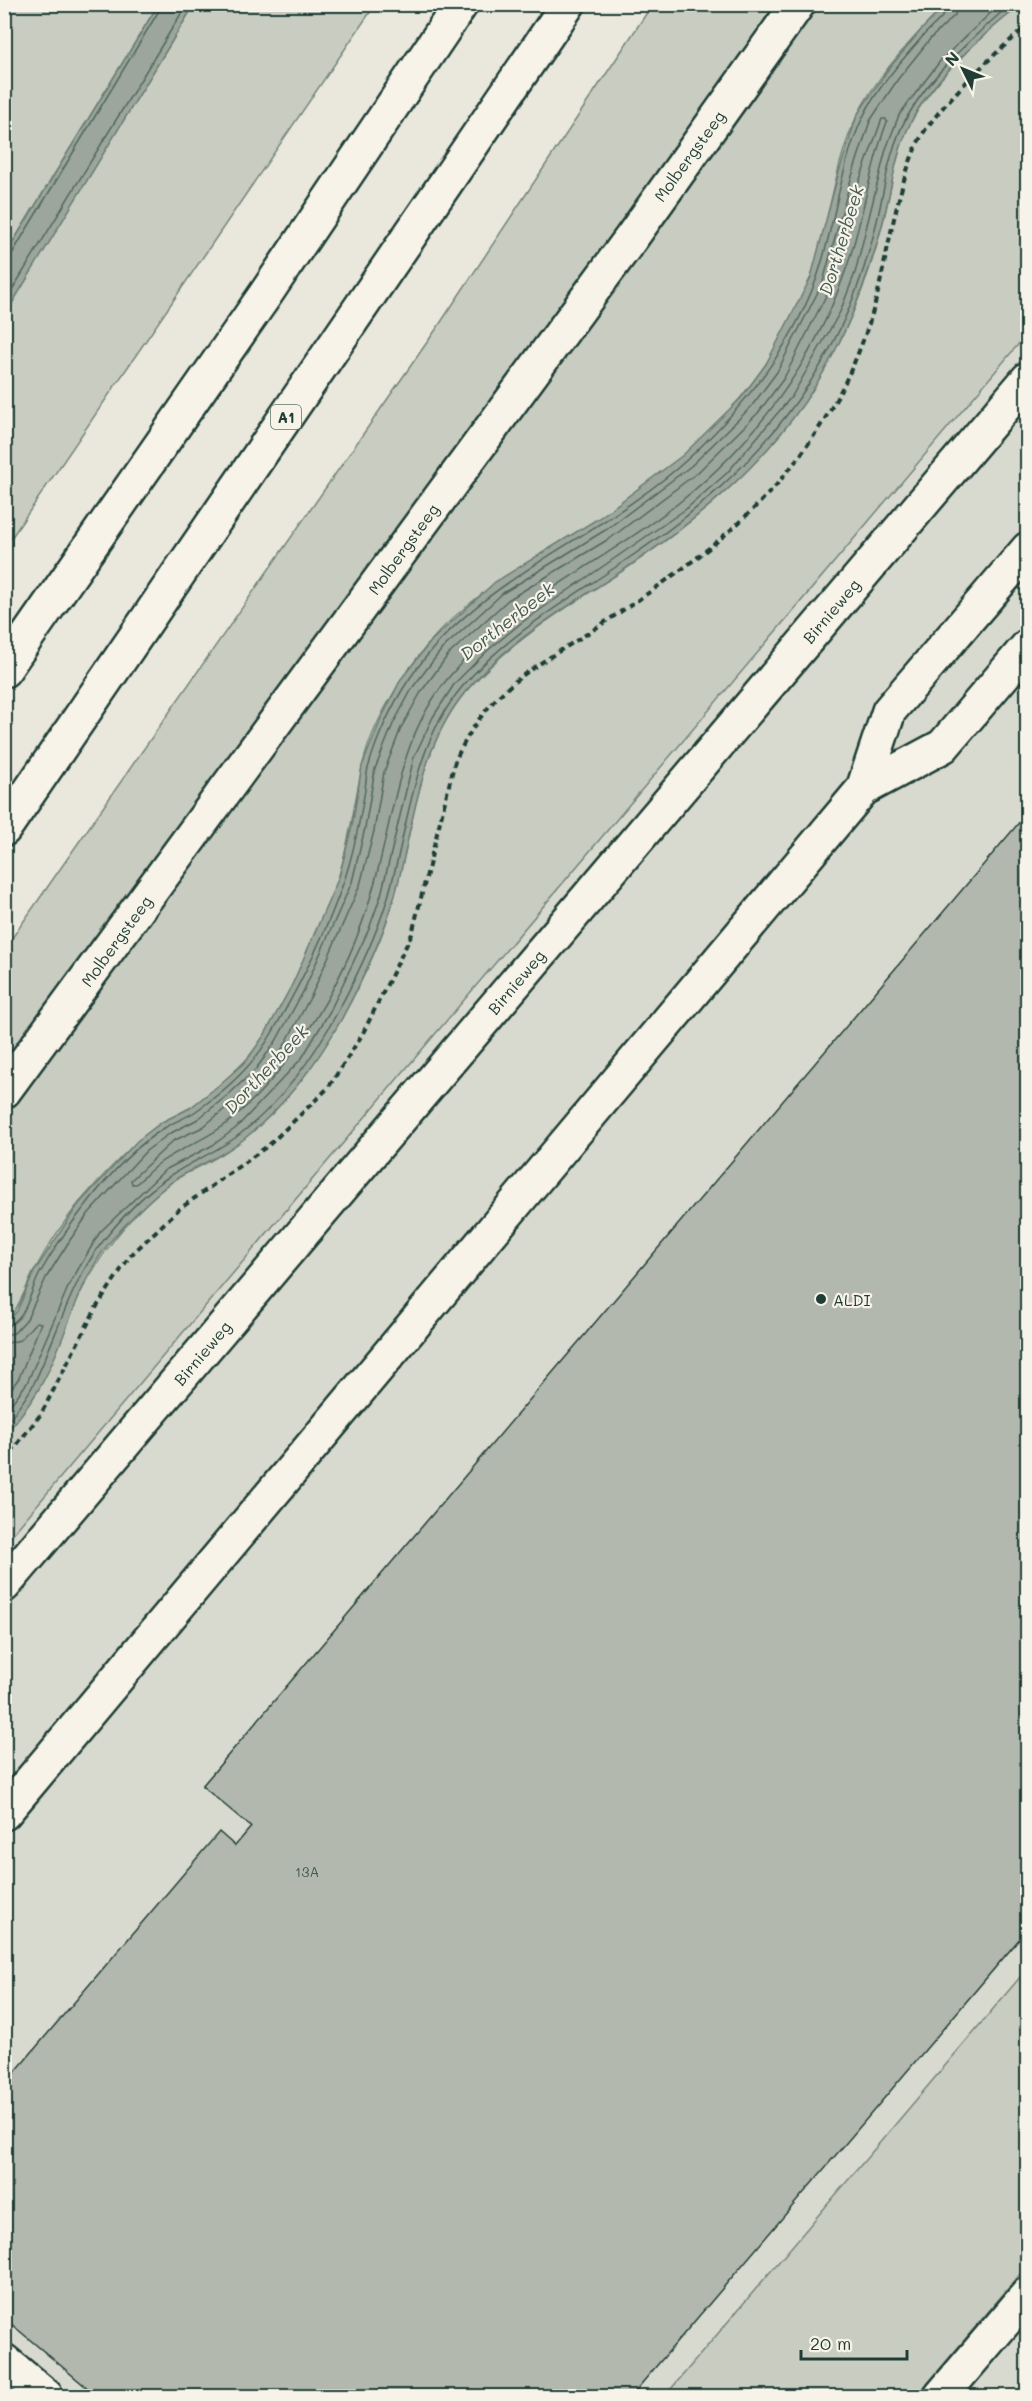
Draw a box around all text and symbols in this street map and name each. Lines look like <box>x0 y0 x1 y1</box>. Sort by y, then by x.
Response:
north arrow <box>933 39 993 99</box>
text: N <box>940 47 963 70</box>
street label: Molbergsteeg <box>649 106 729 206</box>
water label: Dortherbeek <box>813 182 869 298</box>
road number: A1 <box>271 405 301 429</box>
street label: Molbergsteeg <box>363 499 443 599</box>
street label: Birnieweg <box>798 574 864 648</box>
water label: Dortherbeek <box>455 576 560 665</box>
street label: Molbergsteeg <box>76 891 156 991</box>
street label: Birnieweg <box>483 945 549 1019</box>
water label: Dortherbeek <box>218 1019 314 1119</box>
place label: ALDI <box>833 1289 871 1310</box>
marker: ALDI <box>814 1292 828 1306</box>
street label: Birnieweg <box>169 1316 235 1390</box>
house number: 13A <box>295 1862 319 1881</box>
scale bar <box>801 2323 908 2361</box>
text: 20 m <box>810 2331 851 2355</box>

